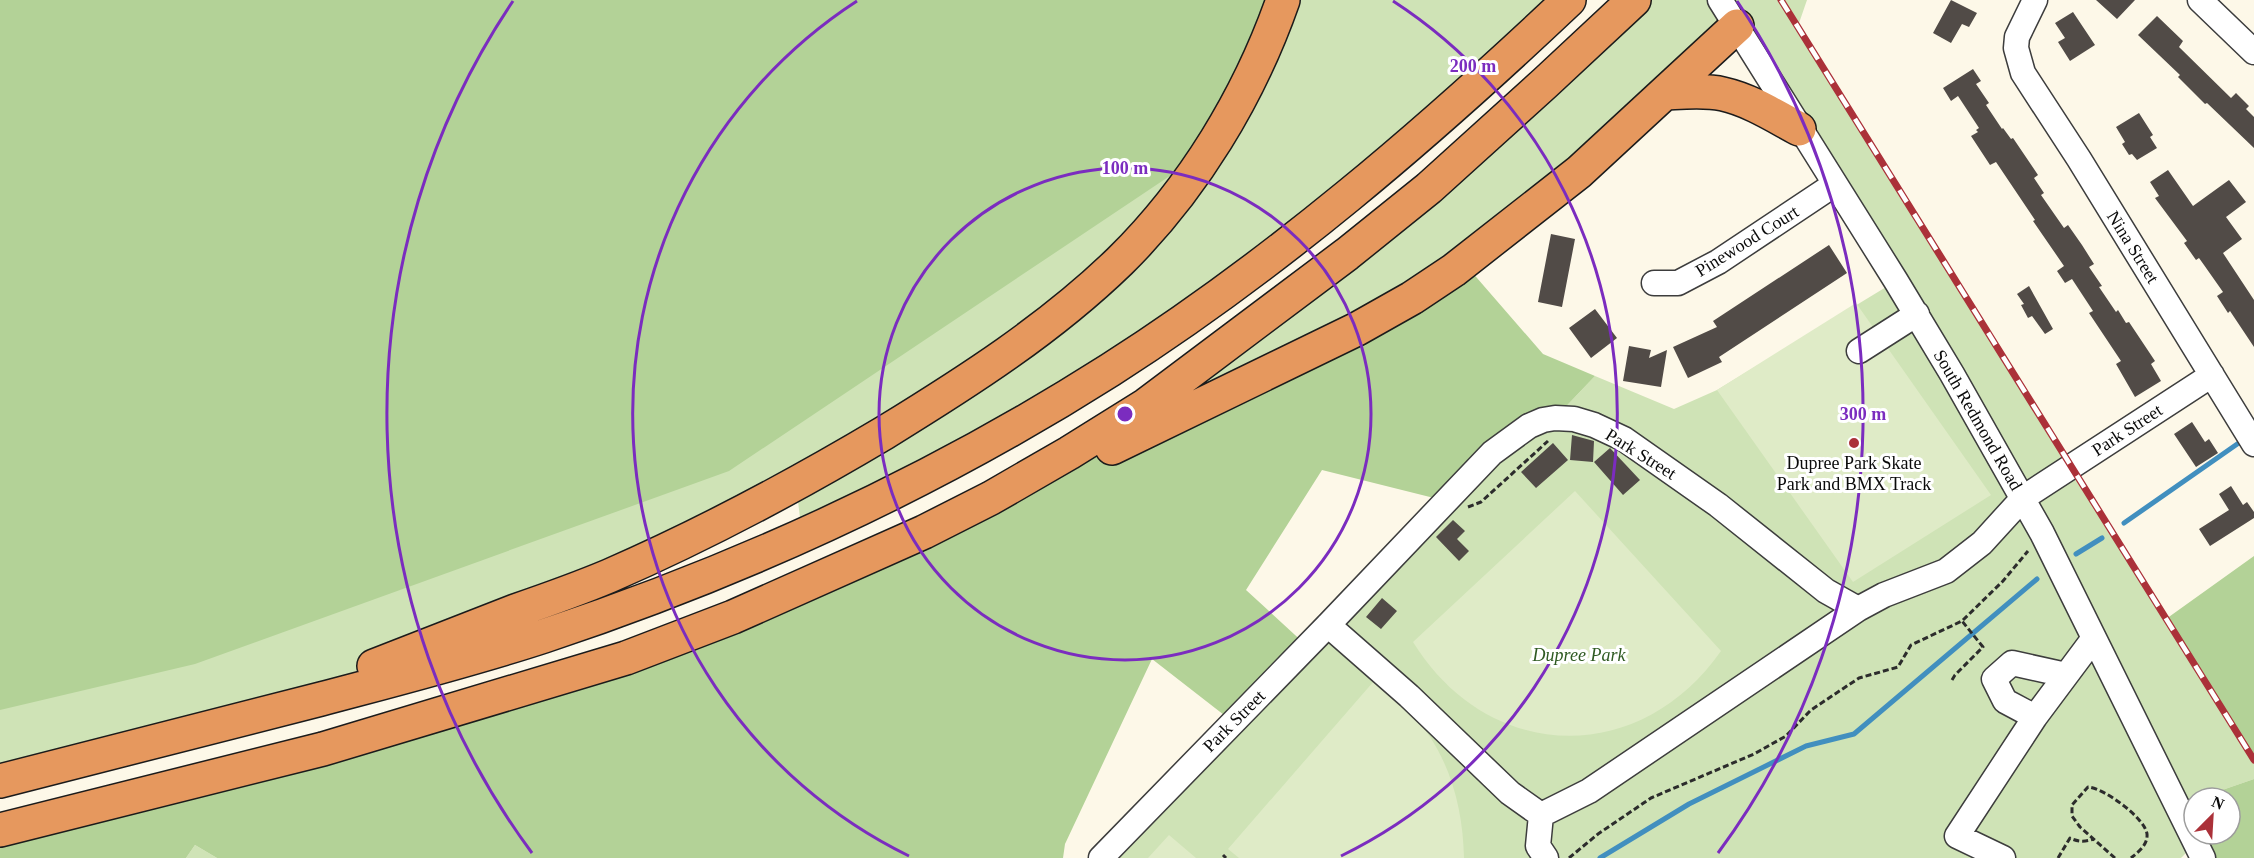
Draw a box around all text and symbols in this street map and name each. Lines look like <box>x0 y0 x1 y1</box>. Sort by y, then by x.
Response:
text: 200 m <box>1450 56 1496 76</box>
text: 100 m <box>1102 158 1148 178</box>
street label: Pinewood Court <box>1692 201 1802 281</box>
street label: Nina Street <box>2103 207 2163 287</box>
street label: South Redmond Road <box>1930 346 2026 494</box>
street label: Park Street <box>2088 400 2166 460</box>
centre of rings <box>1115 404 1135 424</box>
text: 300 m <box>1840 404 1886 424</box>
street label: Park Street <box>1602 424 1680 484</box>
marker: Dupree Park Skate Park and BMX Track <box>1847 436 1861 450</box>
place label: Dupree Park Skate Park and BMX Track <box>1777 453 1931 494</box>
park label: Dupree Park <box>1532 645 1626 665</box>
street label: Park Street <box>1199 686 1269 756</box>
north arrow <box>2182 786 2242 846</box>
text: N <box>2209 793 2227 813</box>

